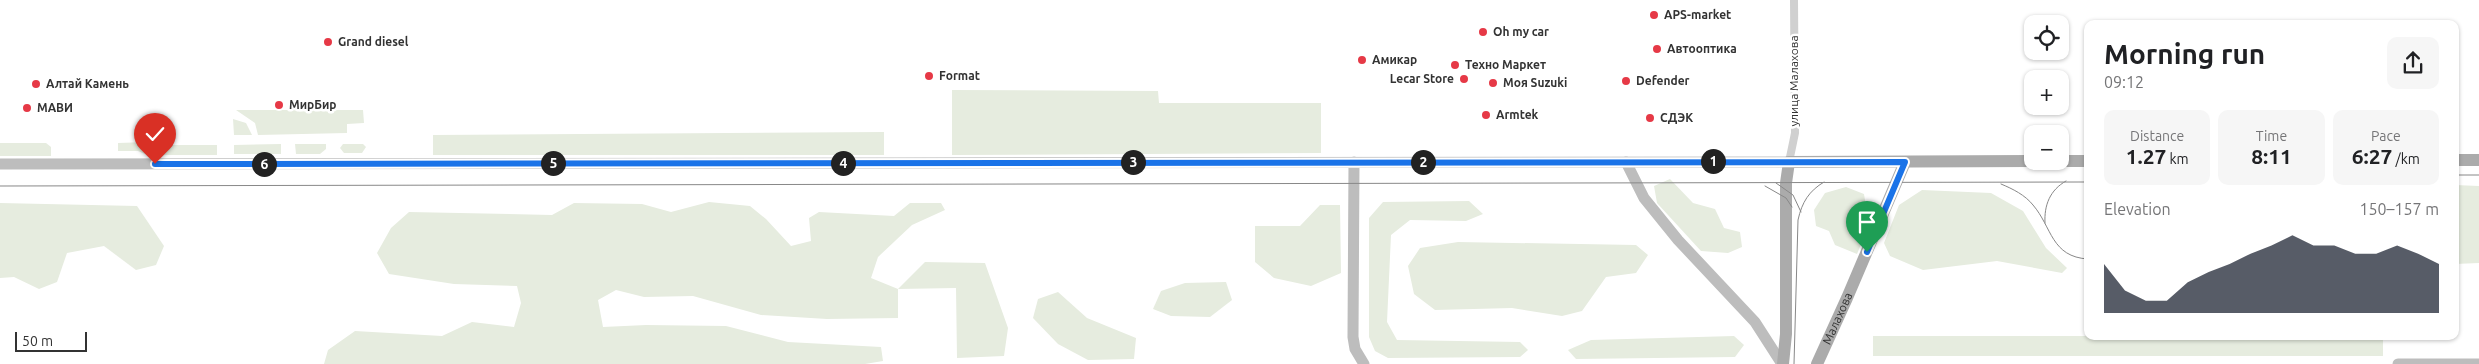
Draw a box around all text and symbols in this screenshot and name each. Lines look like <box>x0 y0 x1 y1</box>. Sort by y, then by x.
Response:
place label: АPS-market <box>1664 8 1731 21</box>
marker: АPS-market <box>1648 9 1660 21</box>
map controls <box>2024 15 2069 170</box>
button: locate <box>2024 15 2069 60</box>
place label: Oh my car <box>1493 25 1549 38</box>
marker: Oh my car <box>1477 26 1489 38</box>
place label: Grand diesel <box>338 35 409 48</box>
street label: улица Малахова <box>1787 35 1800 127</box>
marker: Grand diesel <box>322 36 334 48</box>
button: share <box>2387 37 2439 89</box>
text: Morning run <box>2104 38 2265 69</box>
place label: Автооптика <box>1667 42 1737 55</box>
marker: Автооптика <box>1651 43 1663 55</box>
place label: Амикар <box>1372 53 1417 66</box>
marker: Амикар <box>1356 54 1368 66</box>
place label: Техно Маркет <box>1465 58 1546 71</box>
marker: Техно Маркет <box>1449 59 1461 71</box>
place label: Format <box>939 69 980 82</box>
marker: Format <box>923 70 935 82</box>
button: + <box>2024 70 2069 115</box>
place label: Lecar Store <box>1390 72 1454 85</box>
marker: Lecar Store <box>1458 73 1470 85</box>
text: 09:12 <box>2104 73 2144 91</box>
place label: Defender <box>1636 74 1690 87</box>
marker: Defender <box>1620 75 1632 87</box>
place label: Моя Suzuki <box>1503 76 1567 89</box>
place label: Алтай Камень <box>46 77 129 90</box>
marker: Моя Suzuki <box>1487 77 1499 89</box>
marker: Алтай Камень <box>30 78 42 90</box>
place label: МирБир <box>289 98 336 111</box>
marker: МирБир <box>273 99 285 111</box>
place label: МАВИ <box>37 101 73 114</box>
marker: МАВИ <box>21 102 33 114</box>
place label: Armtek <box>1496 108 1539 121</box>
marker: Armtek <box>1480 109 1492 121</box>
place label: СДЭК <box>1660 111 1693 124</box>
marker: СДЭК <box>1644 112 1656 124</box>
pin <box>134 113 176 164</box>
icon: check <box>141 120 169 148</box>
button: − <box>2024 125 2069 170</box>
text: Distance <box>2130 128 2184 144</box>
text: Time <box>2256 128 2287 144</box>
text: Pace <box>2371 128 2401 144</box>
text: 1.27 <box>2126 144 2166 168</box>
text: 8:11 <box>2251 144 2292 168</box>
text: 6:27 <box>2352 144 2392 168</box>
pin: 1 <box>1700 148 1726 174</box>
pin: 5 <box>540 150 566 176</box>
pin: 4 <box>830 150 856 176</box>
pin: 3 <box>1120 150 1146 174</box>
pin: 2 <box>1410 150 1436 174</box>
text: km <box>2166 151 2189 167</box>
text: /km <box>2392 151 2420 167</box>
pin: 6 <box>252 152 276 176</box>
text: 1 <box>1710 153 1717 169</box>
text: 3 <box>1130 154 1137 170</box>
text: 2 <box>1420 154 1427 170</box>
text: 5 <box>550 155 557 171</box>
text: 4 <box>840 155 847 171</box>
text: 6 <box>261 156 268 172</box>
text: Elevation <box>2104 200 2171 218</box>
text: 150–157 m <box>2359 200 2439 218</box>
pin <box>1846 201 1888 252</box>
icon: arrive <box>1853 208 1881 236</box>
street label: Малахова <box>1820 290 1855 346</box>
scale bar <box>15 329 88 352</box>
text: 50 m <box>22 333 53 349</box>

